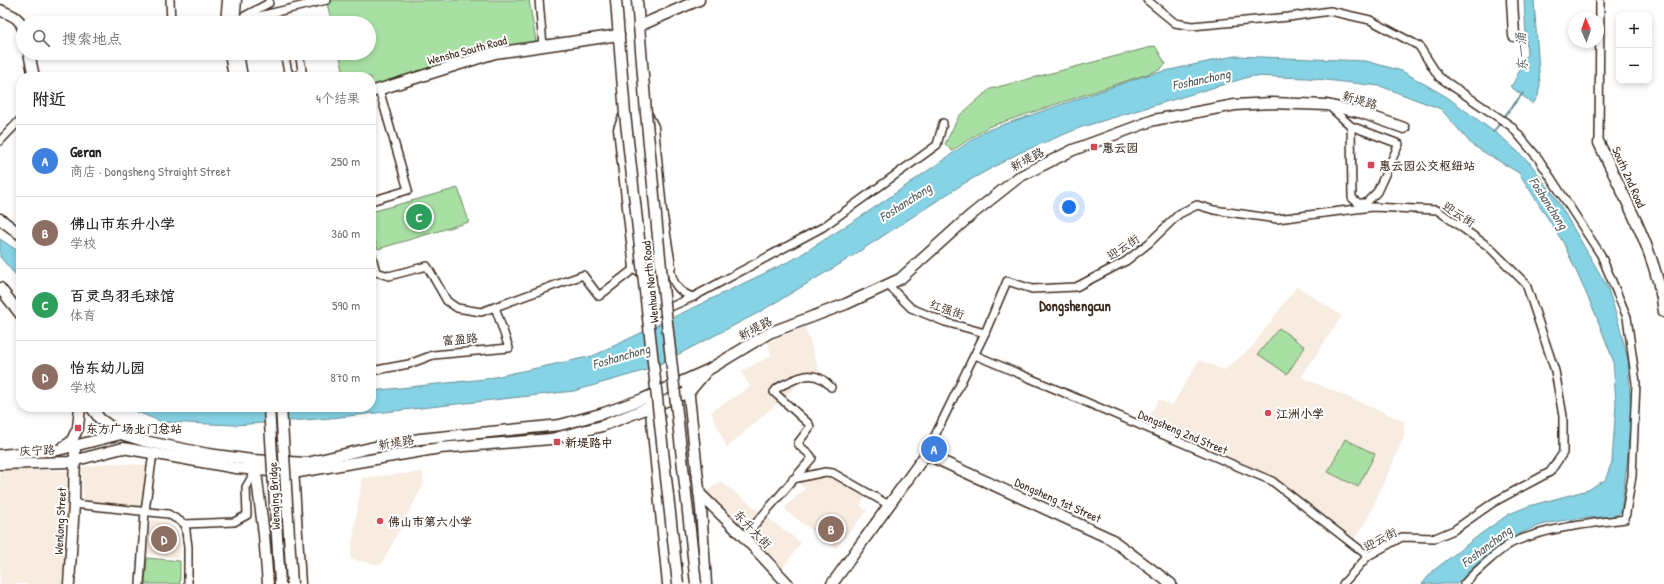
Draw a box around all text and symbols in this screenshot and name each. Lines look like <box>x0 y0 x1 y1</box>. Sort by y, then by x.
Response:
north arrow <box>1568 12 1604 48</box>
map controls <box>1616 12 1652 84</box>
button: + <box>1616 12 1652 48</box>
search box <box>16 16 376 60</box>
icon: search <box>30 27 52 49</box>
text: 搜索地点 <box>62 28 122 49</box>
street label: Wensha South Road <box>425 31 509 69</box>
water label: 东一涌 <box>1511 31 1531 72</box>
button: − <box>1616 48 1652 84</box>
water label: Foshanchong <box>1170 64 1233 95</box>
text: 附近 <box>32 87 66 110</box>
street label: 新堤路 <box>1340 87 1380 113</box>
text: 4个结果 <box>316 89 360 107</box>
place label: 惠云园 <box>1102 139 1138 156</box>
text: Geran <box>70 141 102 162</box>
marker: 惠云园 <box>1089 142 1099 152</box>
street label: 新堤路 <box>1007 143 1047 175</box>
street label: South 2nd Road <box>1608 144 1650 211</box>
text: A <box>42 152 48 170</box>
text: 250 m <box>331 152 360 170</box>
place label: 惠云园公交枢纽站 <box>1379 157 1475 174</box>
marker: 惠云园公交枢纽站 <box>1366 160 1376 170</box>
text: 商店 · Dongsheng Straight Street <box>70 162 230 180</box>
water label: Foshanchong <box>1525 173 1573 234</box>
water label: Foshanchong <box>875 178 936 226</box>
your location <box>1059 197 1079 217</box>
street label: 迎云街 <box>1439 197 1479 231</box>
pin: C <box>406 202 432 232</box>
text: 佛山市东升小学 <box>70 213 175 234</box>
text: B <box>42 224 48 242</box>
text: 360 m <box>331 224 360 242</box>
street label: 迎云街 <box>1103 230 1143 264</box>
text: 学校 <box>70 234 96 252</box>
street label: Wenhua North Road <box>637 240 663 324</box>
text: 百灵鸟羽毛球馆 <box>70 285 175 306</box>
street label: 红强街 <box>927 295 967 323</box>
text: C <box>41 296 49 314</box>
text: 590 m <box>332 296 360 314</box>
district label: Dongshengcun <box>1039 296 1111 317</box>
text: 体育 <box>70 306 96 324</box>
street label: 新堤路 <box>735 312 775 344</box>
street label: 富盈路 <box>441 329 479 349</box>
water label: Foshanchong <box>590 339 653 374</box>
text: 怡东幼儿园 <box>70 357 145 378</box>
text: D <box>42 368 48 386</box>
text: 870 m <box>330 368 360 386</box>
text: 学校 <box>70 378 96 396</box>
street label: Dongsheng 2nd Street <box>1136 405 1231 459</box>
place label: 江洲小学 <box>1276 405 1324 422</box>
marker: 江洲小学 <box>1263 408 1273 418</box>
place label: 东方广场北门总站 <box>86 420 182 437</box>
marker: 东方广场北门总站 <box>73 423 83 433</box>
street label: 新堤路 <box>377 431 415 453</box>
place label: 新堤路中 <box>565 434 613 451</box>
pin: A <box>921 434 947 464</box>
marker: 新堤路中 <box>552 437 562 447</box>
street label: 庆宁路 <box>19 441 55 459</box>
street label: Wenqing Bridge <box>264 462 284 530</box>
street label: Dongsheng 1st Street <box>1012 473 1105 527</box>
street label: Wenlong Street <box>50 486 70 555</box>
street label: 东升大街 <box>730 506 776 552</box>
place label: 佛山市第六小学 <box>388 513 472 530</box>
pin: B <box>818 514 844 544</box>
marker: 佛山市第六小学 <box>375 516 385 526</box>
water label: Foshanchong <box>1457 520 1517 572</box>
street label: 迎云街 <box>1360 523 1400 555</box>
pin: D <box>151 524 177 554</box>

